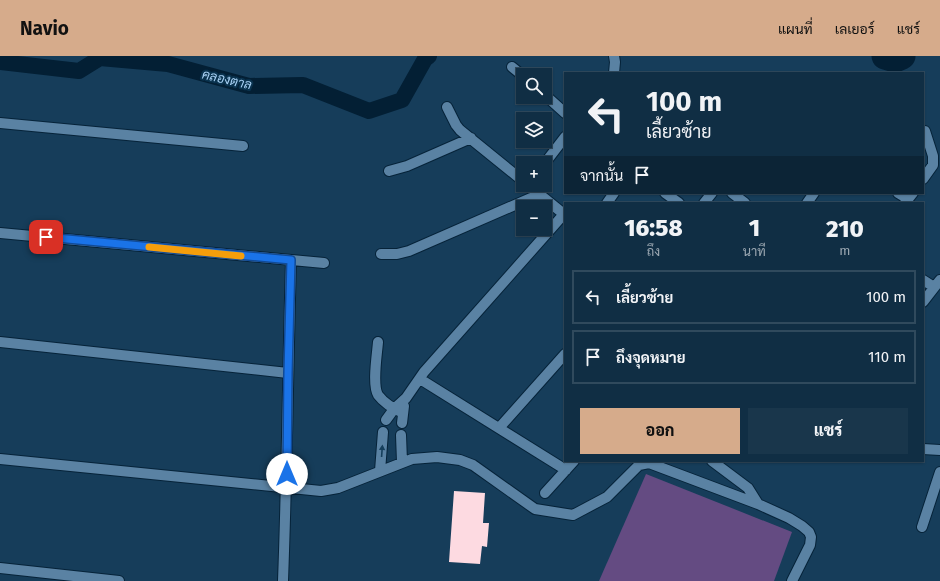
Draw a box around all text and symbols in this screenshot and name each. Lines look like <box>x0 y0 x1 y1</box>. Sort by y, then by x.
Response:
text: Navio <box>20 17 69 40</box>
text: แผนที่ <box>778 21 813 38</box>
text: เลเยอร์ <box>835 21 875 38</box>
text: แชร์ <box>897 21 920 38</box>
water label: คลองตาล <box>201 66 253 92</box>
map controls <box>516 68 552 236</box>
button: search <box>516 68 552 104</box>
text: 100 m <box>646 85 722 118</box>
icon: left <box>580 88 632 140</box>
button: layers <box>516 112 552 148</box>
text: เลี้ยวซ้าย <box>646 121 712 143</box>
button: + <box>516 156 552 192</box>
icon: arrive <box>631 164 653 186</box>
text: จากนั้น <box>580 167 623 185</box>
button: − <box>516 200 552 236</box>
text: 16:58 <box>624 214 683 242</box>
text: 1 <box>749 214 760 242</box>
text: 210 <box>826 215 864 243</box>
pin <box>29 220 63 254</box>
icon: arrive <box>35 226 57 248</box>
text: m <box>839 243 851 258</box>
text: ถึง <box>647 244 660 259</box>
text: นาที <box>743 244 766 259</box>
icon: left <box>582 286 604 308</box>
text: 100 m <box>866 288 906 306</box>
text: เลี้ยวซ้าย <box>616 289 673 307</box>
icon: arrive <box>582 346 604 368</box>
text: 110 m <box>868 348 906 366</box>
text: ถึงจุดหมาย <box>616 349 686 367</box>
button: ออก <box>580 408 740 454</box>
button: แชร์ <box>748 408 908 454</box>
one-way arrow <box>378 445 385 457</box>
position arrow <box>266 453 308 495</box>

